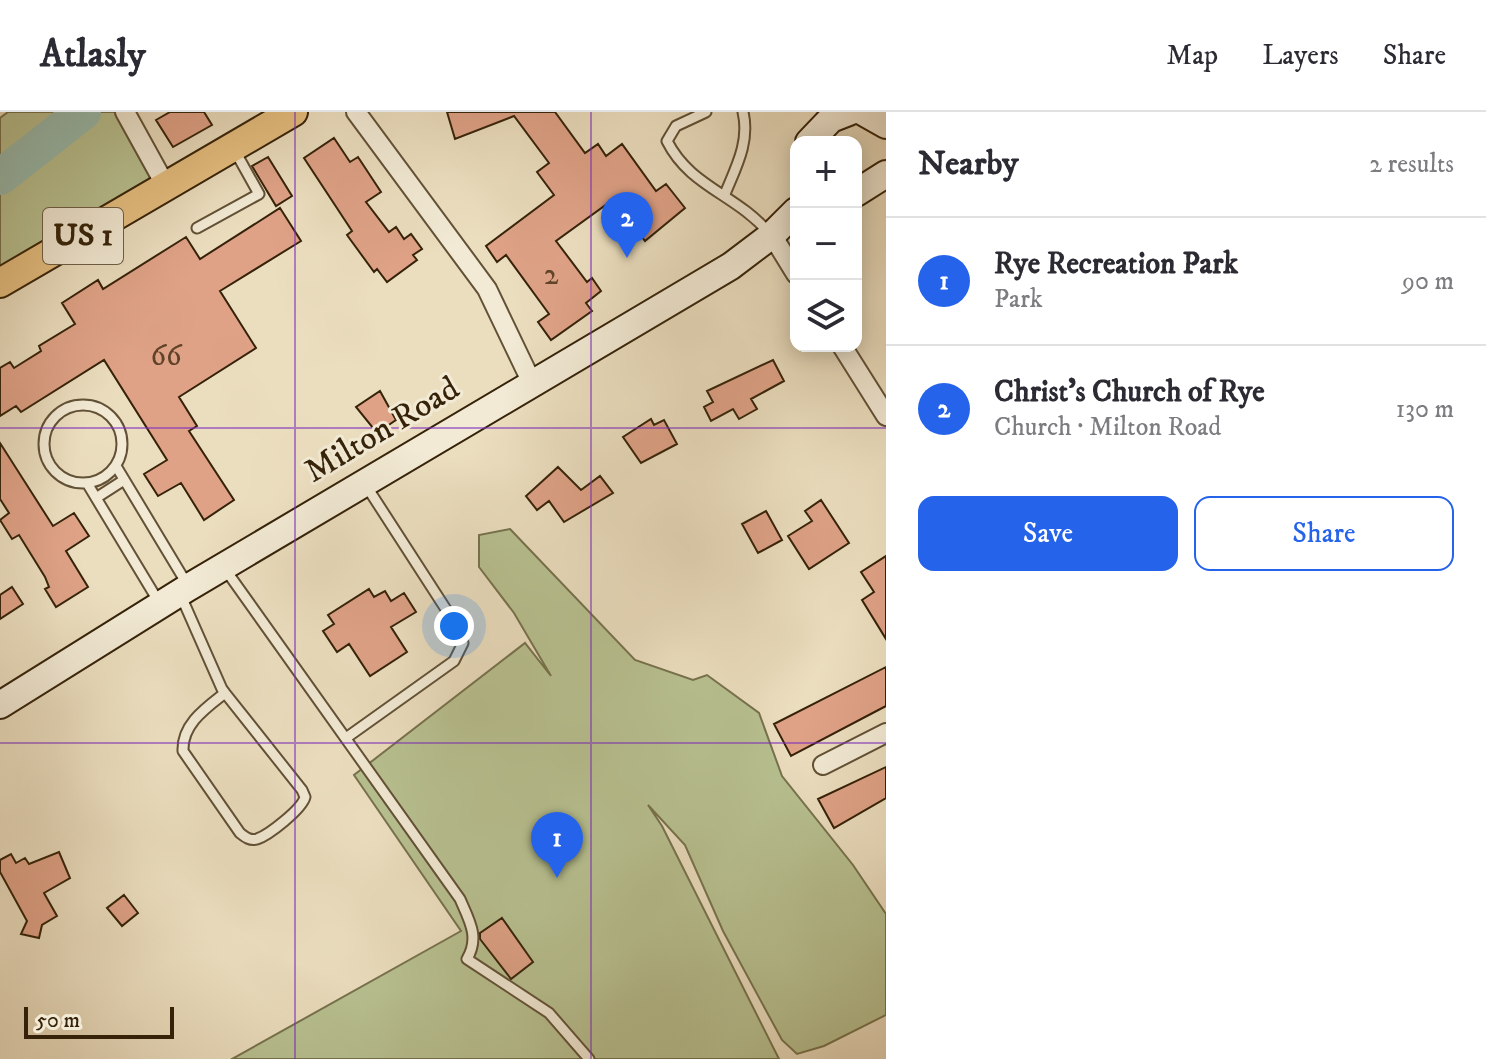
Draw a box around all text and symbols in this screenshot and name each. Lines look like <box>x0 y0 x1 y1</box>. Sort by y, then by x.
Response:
text: Atlasly <box>40 31 146 79</box>
text: Map <box>1167 38 1218 73</box>
text: Layers <box>1262 38 1339 73</box>
text: Share <box>1383 38 1446 73</box>
map controls <box>790 136 862 352</box>
button: + <box>790 136 862 208</box>
text: Nearby <box>918 143 1019 185</box>
text: 2 results <box>1369 148 1454 181</box>
pin: 2 <box>601 192 653 258</box>
road number: US 1 <box>43 208 123 264</box>
button: − <box>790 208 862 280</box>
text: Rye Recreation Park <box>994 246 1238 283</box>
house number: 2 <box>544 257 559 294</box>
text: 1 <box>939 265 949 298</box>
text: 90 m <box>1402 265 1454 298</box>
button: layers <box>790 280 862 352</box>
text: Park <box>994 283 1043 316</box>
house number: 66 <box>150 338 183 375</box>
street label: Milton Road <box>297 367 467 493</box>
text: Christ's Church of Rye <box>994 374 1265 411</box>
text: 2 <box>938 393 950 426</box>
text: 130 m <box>1396 393 1454 426</box>
text: Church · Milton Road <box>994 411 1221 444</box>
button: Save <box>918 496 1178 571</box>
button: Share <box>1194 496 1454 571</box>
your location <box>434 606 474 646</box>
pin: 1 <box>531 812 583 878</box>
scale bar <box>24 1003 174 1039</box>
text: 50 m <box>36 1007 80 1034</box>

